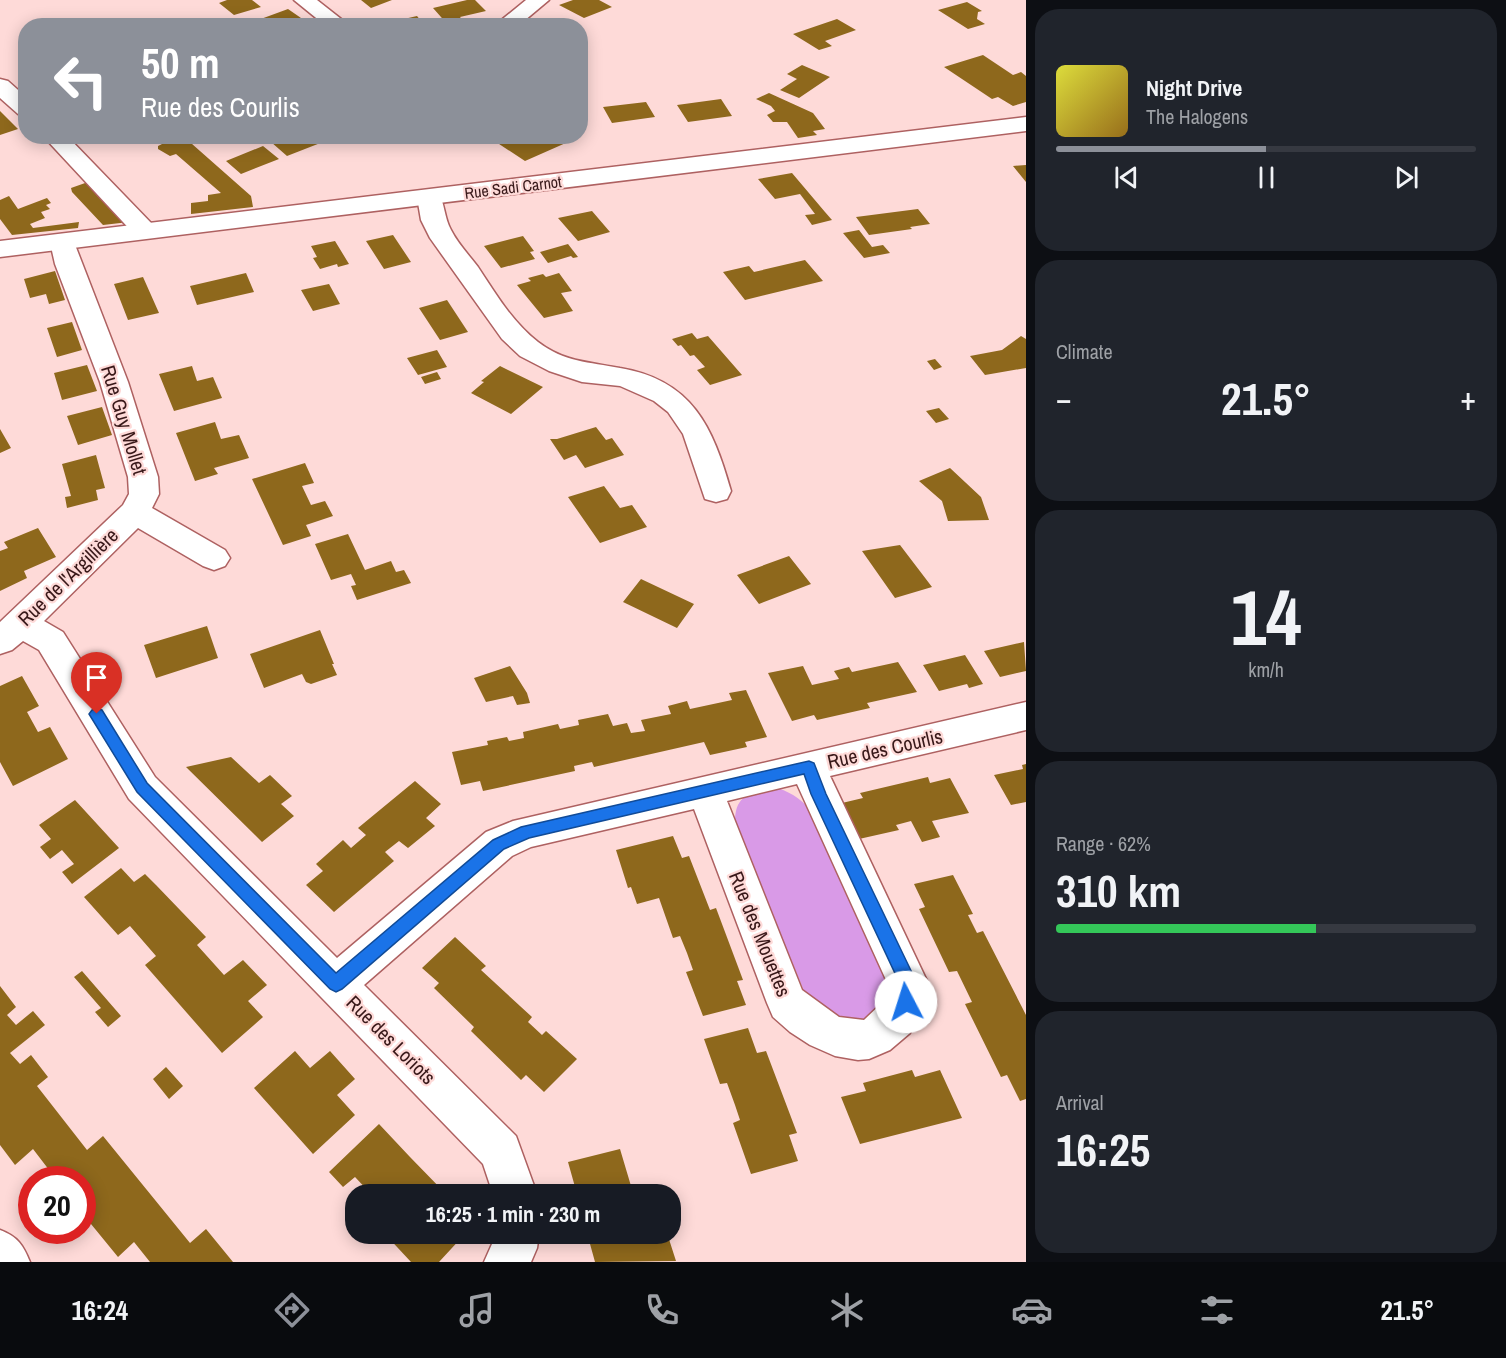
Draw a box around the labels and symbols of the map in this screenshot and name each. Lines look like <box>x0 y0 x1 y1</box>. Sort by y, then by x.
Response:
street label: Rue Sadi Carnot <box>463 170 563 204</box>
street label: Rue Guy Mollet <box>95 362 154 478</box>
street label: Rue de l'Argillière <box>12 522 124 631</box>
pin <box>71 652 122 714</box>
street label: Rue des Courlis <box>825 722 945 775</box>
street label: Rue des Mouettes <box>723 867 798 1001</box>
position arrow <box>874 970 938 1034</box>
street label: Rue des Loriots <box>341 989 442 1090</box>
speed limit sign: 20 <box>18 1166 96 1244</box>

